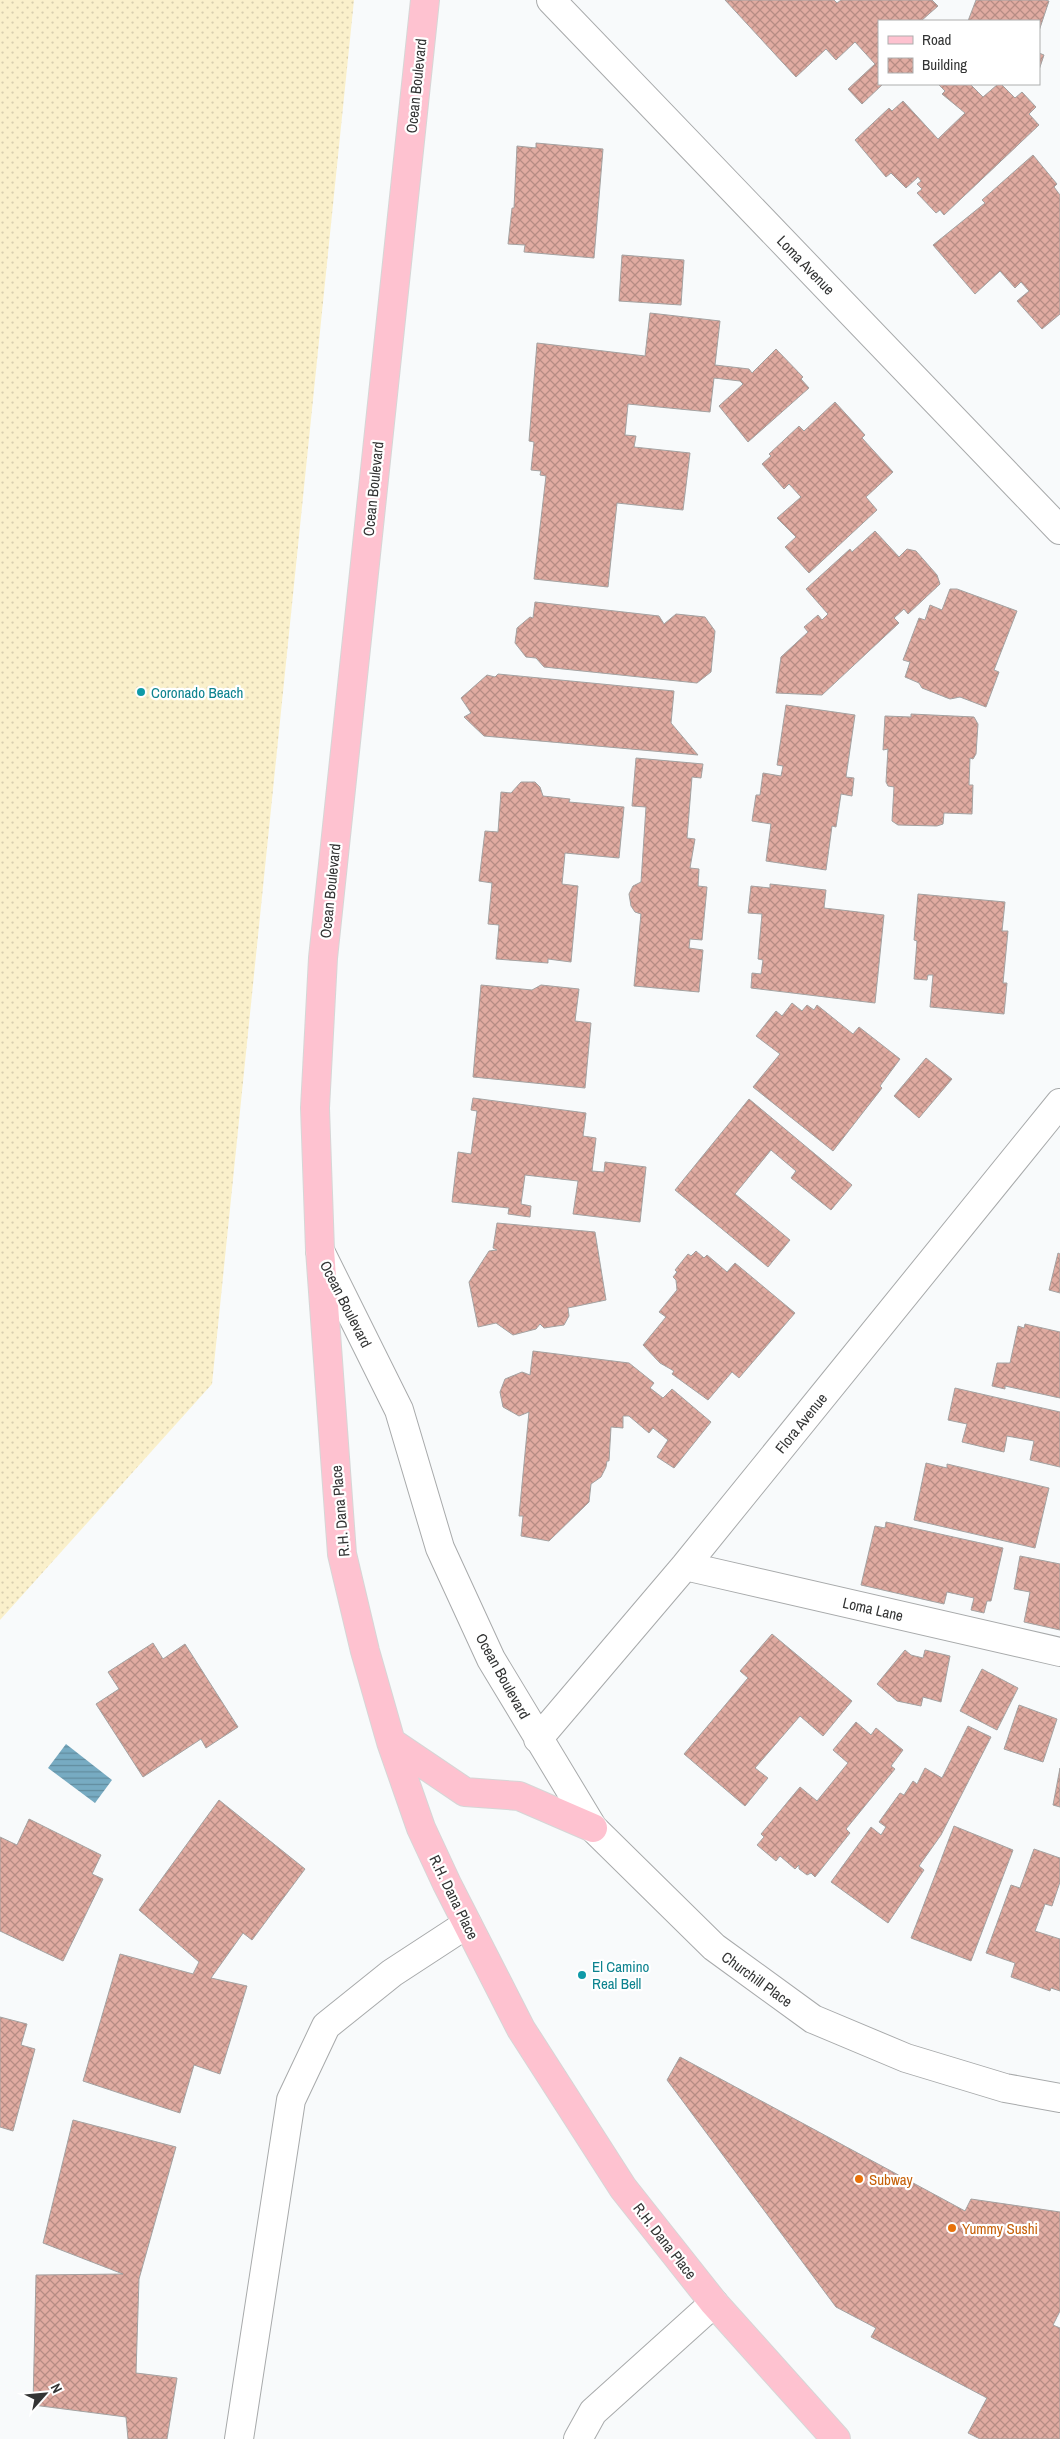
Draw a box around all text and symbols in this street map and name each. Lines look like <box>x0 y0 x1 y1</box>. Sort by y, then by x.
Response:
legend <box>878 20 1040 85</box>
text: Road <box>922 29 951 50</box>
street label: Ocean Boulevard <box>401 38 431 134</box>
text: Building <box>922 54 967 75</box>
street label: Loma Avenue <box>772 231 840 299</box>
street label: Ocean Boulevard <box>358 441 388 537</box>
place label: Coronado Beach <box>151 682 243 703</box>
marker: Coronado Beach <box>135 686 147 698</box>
street label: Ocean Boulevard <box>315 843 345 939</box>
street label: Ocean Boulevard <box>315 1257 377 1351</box>
street label: Flora Avenue <box>770 1388 832 1458</box>
street label: R.H. Dana Place <box>326 1464 354 1558</box>
street label: Loma Lane <box>841 1592 906 1626</box>
street label: Ocean Boulevard <box>471 1629 535 1723</box>
street label: R.H. Dana Place <box>424 1851 484 1943</box>
street label: Churchill Place <box>717 1946 797 2012</box>
place label: El Camino Real Bell <box>592 1956 650 1994</box>
marker: El Camino Real Bell <box>576 1969 588 1981</box>
place label: Subway <box>869 2169 914 2190</box>
marker: Subway <box>853 2173 865 2185</box>
street label: R.H. Dana Place <box>629 2198 702 2284</box>
place label: Yummy Sushi <box>962 2218 1038 2239</box>
marker: Yummy Sushi <box>946 2222 958 2234</box>
north arrow <box>20 2369 70 2419</box>
text: N <box>47 2380 66 2396</box>

